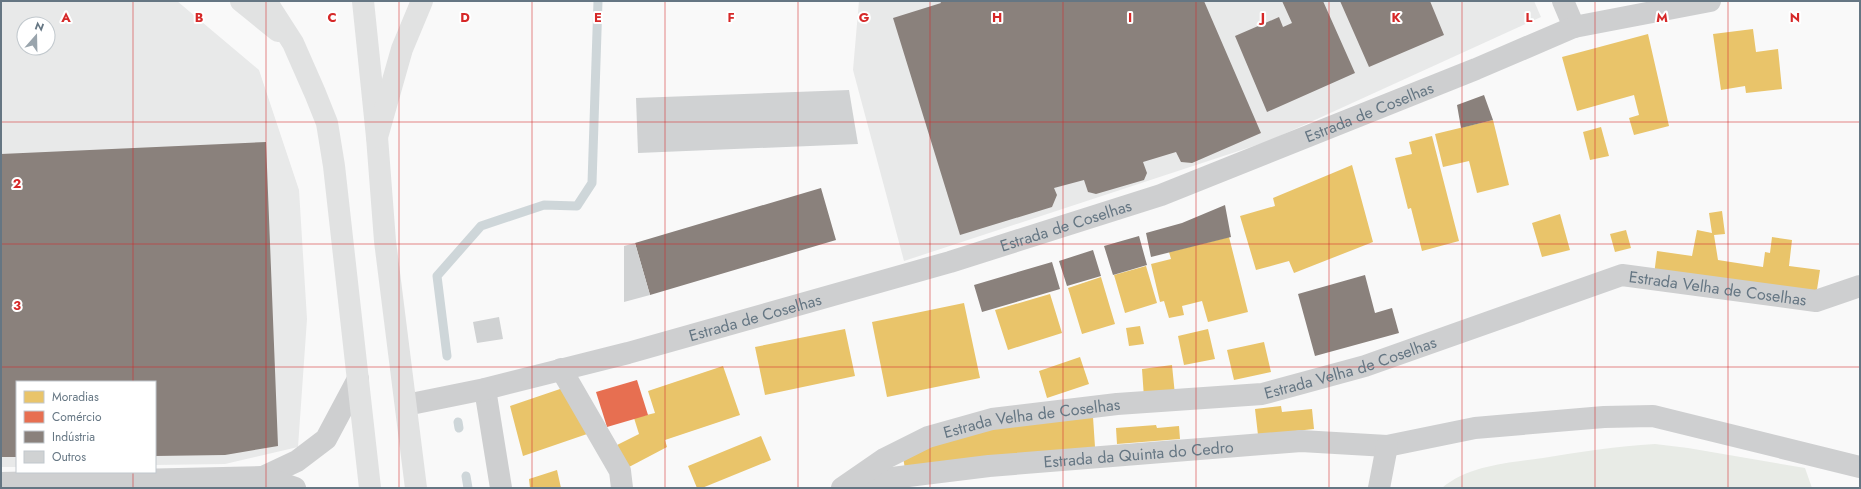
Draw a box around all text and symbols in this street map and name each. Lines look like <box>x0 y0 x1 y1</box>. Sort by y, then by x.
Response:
text: A <box>60 8 71 27</box>
text: B <box>195 8 204 27</box>
text: C <box>327 8 337 27</box>
text: D <box>460 8 470 27</box>
text: E <box>594 8 602 27</box>
text: F <box>727 8 735 27</box>
text: G <box>859 8 870 27</box>
text: H <box>992 8 1002 27</box>
text: I <box>1128 8 1132 27</box>
text: J <box>1258 8 1265 27</box>
text: K <box>1391 8 1401 27</box>
text: L <box>1526 8 1533 27</box>
text: M <box>1656 8 1668 27</box>
text: N <box>1790 8 1800 27</box>
north arrow <box>16 16 56 56</box>
text: N <box>33 18 46 36</box>
street label: Estrada de Coselhas <box>1301 76 1437 148</box>
text: 2 <box>13 174 21 193</box>
street label: Estrada de Coselhas <box>997 194 1134 257</box>
street label: Estrada Velha de Coselhas <box>1628 265 1808 312</box>
street label: Estrada de Coselhas <box>686 288 824 347</box>
text: 3 <box>13 296 21 315</box>
street label: Estrada Velha de Coselhas <box>1262 331 1439 405</box>
legend <box>16 381 156 473</box>
text: Moradias <box>52 388 99 406</box>
street label: Estrada Velha de Coselhas <box>941 393 1121 444</box>
text: Comércio <box>52 408 102 426</box>
text: Indústria <box>52 428 95 446</box>
street label: Estrada da Quinta do Cedro <box>1043 435 1235 474</box>
text: Outros <box>52 448 86 466</box>

